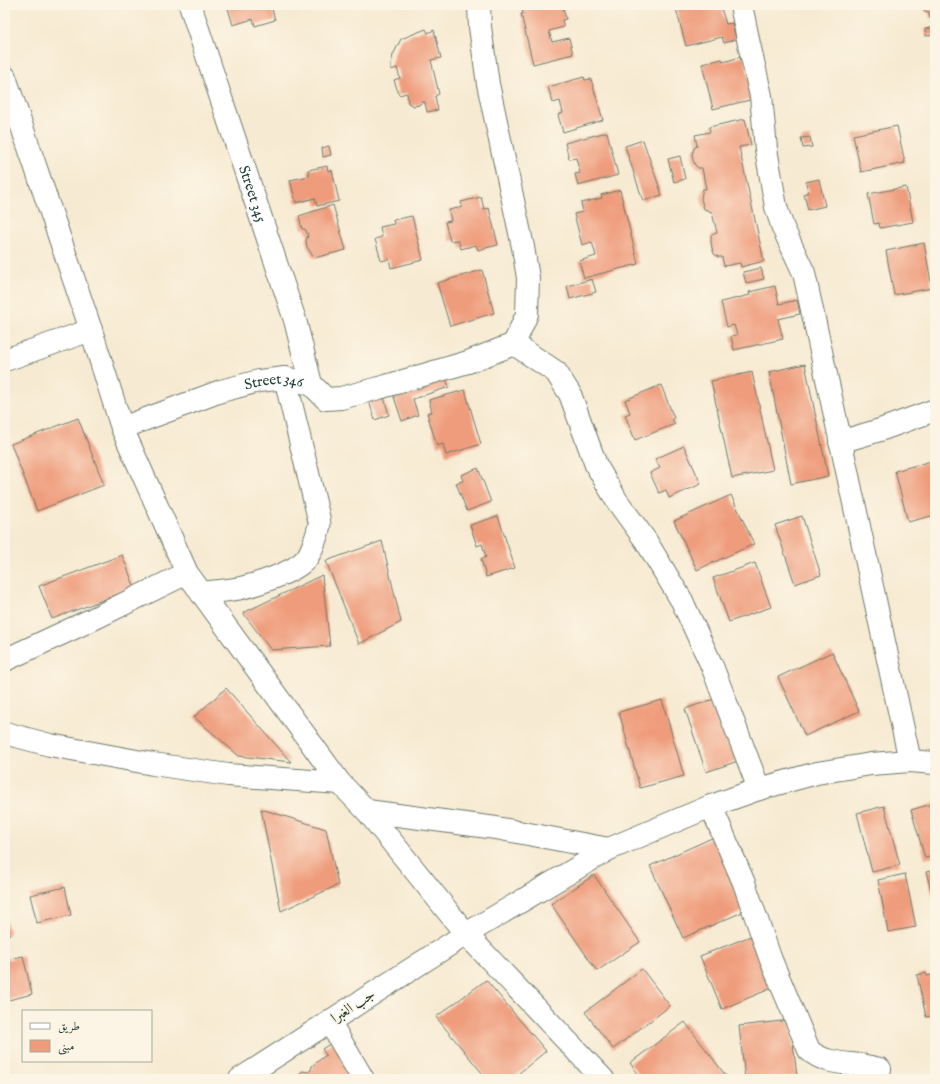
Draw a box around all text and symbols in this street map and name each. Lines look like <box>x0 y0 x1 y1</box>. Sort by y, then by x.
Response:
street label: Street 345 <box>235 163 271 225</box>
street label: Street 346 <box>242 369 306 394</box>
street label: جب الغبرا <box>327 985 379 1027</box>
legend <box>22 1010 152 1062</box>
text: طريق <box>58 1019 80 1034</box>
text: مبنى <box>58 1039 74 1055</box>

